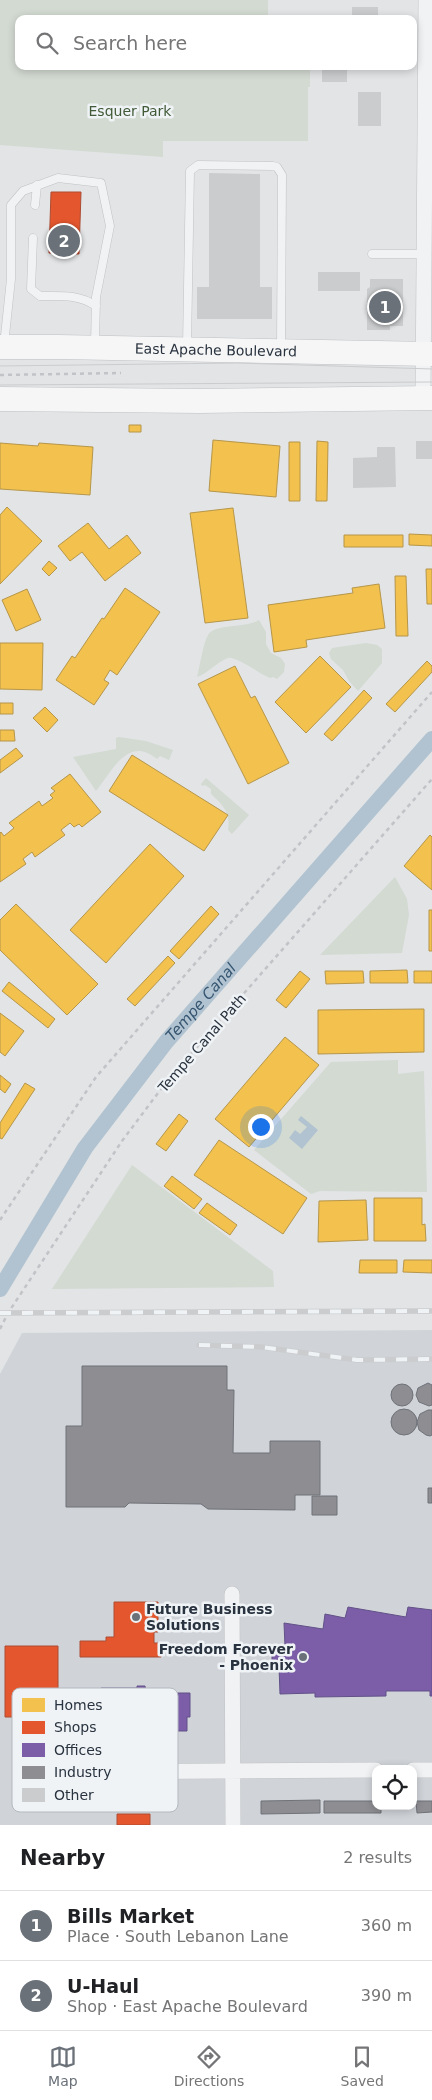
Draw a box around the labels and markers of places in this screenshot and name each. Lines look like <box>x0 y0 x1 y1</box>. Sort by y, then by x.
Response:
pin: 2 <box>48 222 80 260</box>
pin: 1 <box>369 288 401 326</box>
place label: Future Business Solutions <box>146 1601 273 1633</box>
marker: Future Business Solutions <box>130 1611 142 1623</box>
place label: Freedom Forever - Phoenix <box>159 1641 293 1673</box>
marker: Freedom Forever - Phoenix <box>297 1651 309 1663</box>

